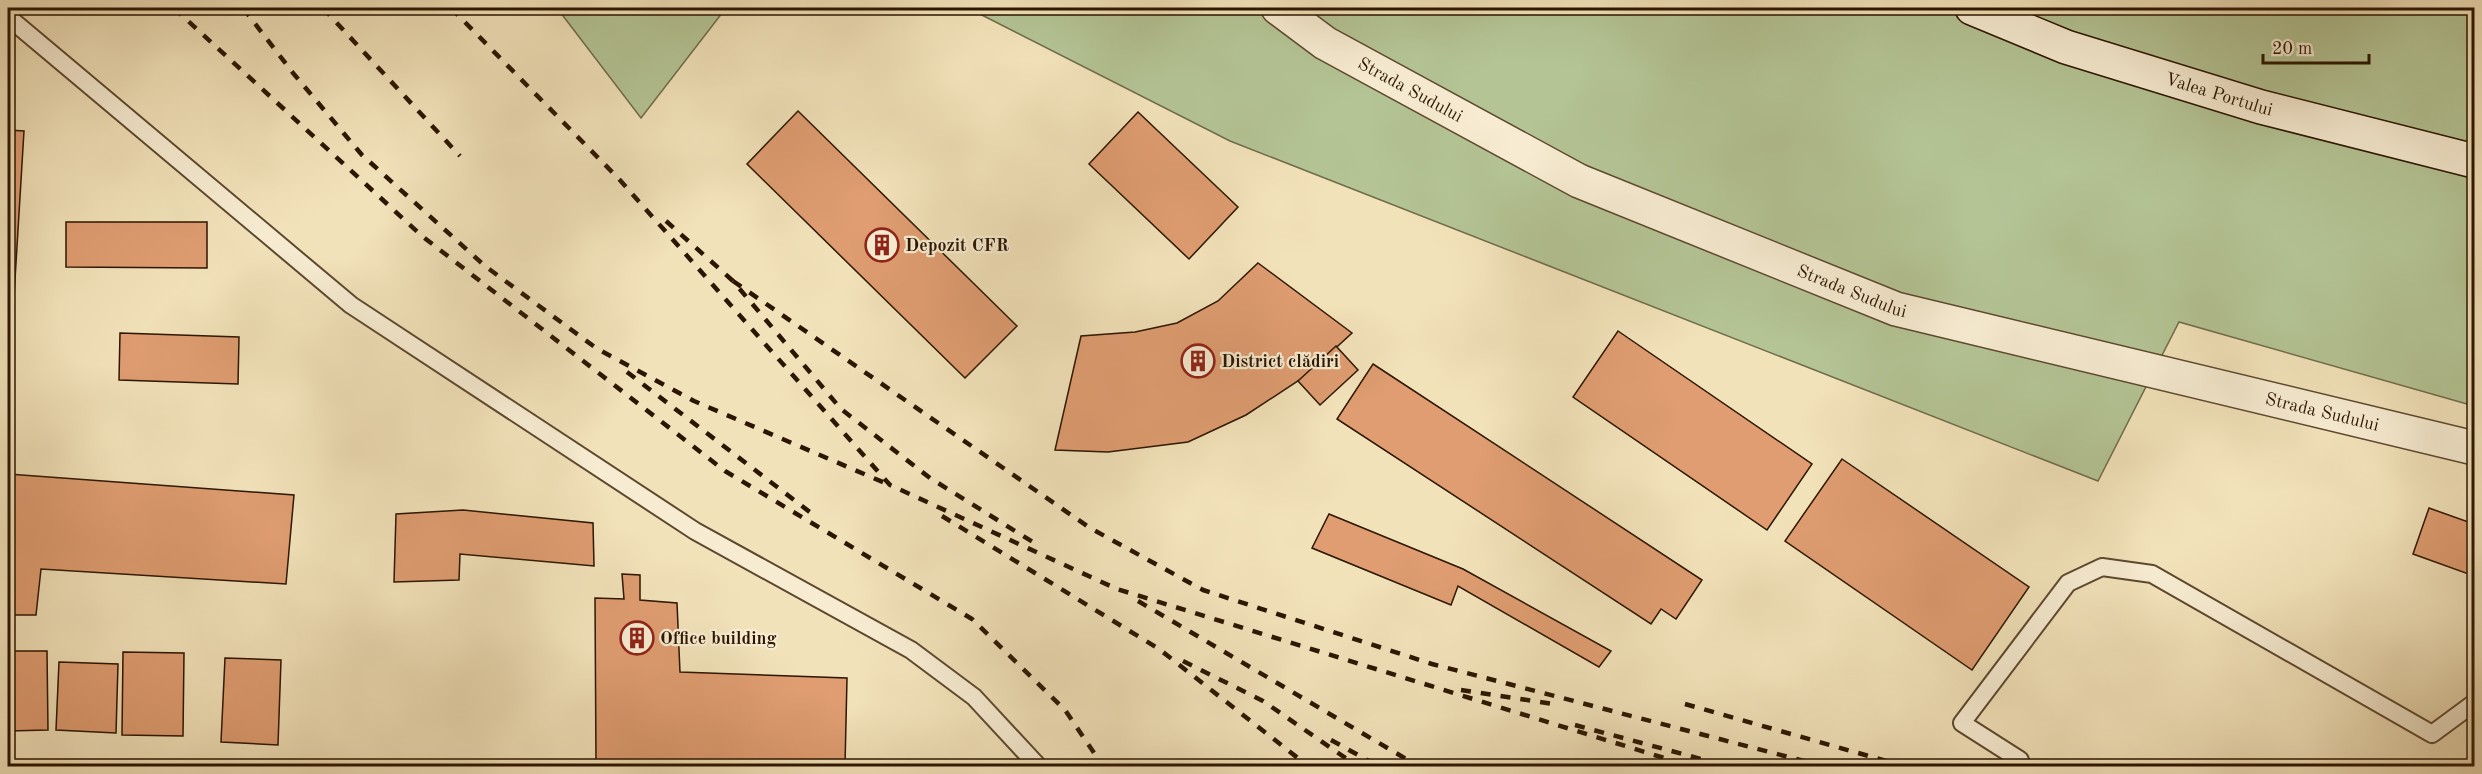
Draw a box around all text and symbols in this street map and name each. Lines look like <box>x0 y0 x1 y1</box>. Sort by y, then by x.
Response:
scale bar <box>2263 27 2370 65</box>
text: 20 m <box>2272 40 2312 58</box>
street label: Strada Sudului <box>1355 55 1466 126</box>
street label: Valea Portului <box>2163 70 2275 120</box>
building icon: Depozit CFR <box>864 227 900 263</box>
place label: Depozit CFR <box>905 237 1009 255</box>
street label: Strada Sudului <box>1794 262 1908 321</box>
building icon: District clădiri <box>1180 343 1216 379</box>
place label: District clădiri <box>1221 353 1339 371</box>
street label: Strada Sudului <box>2263 390 2381 435</box>
building icon: Office building <box>619 620 655 656</box>
place label: Office building <box>660 630 776 648</box>

